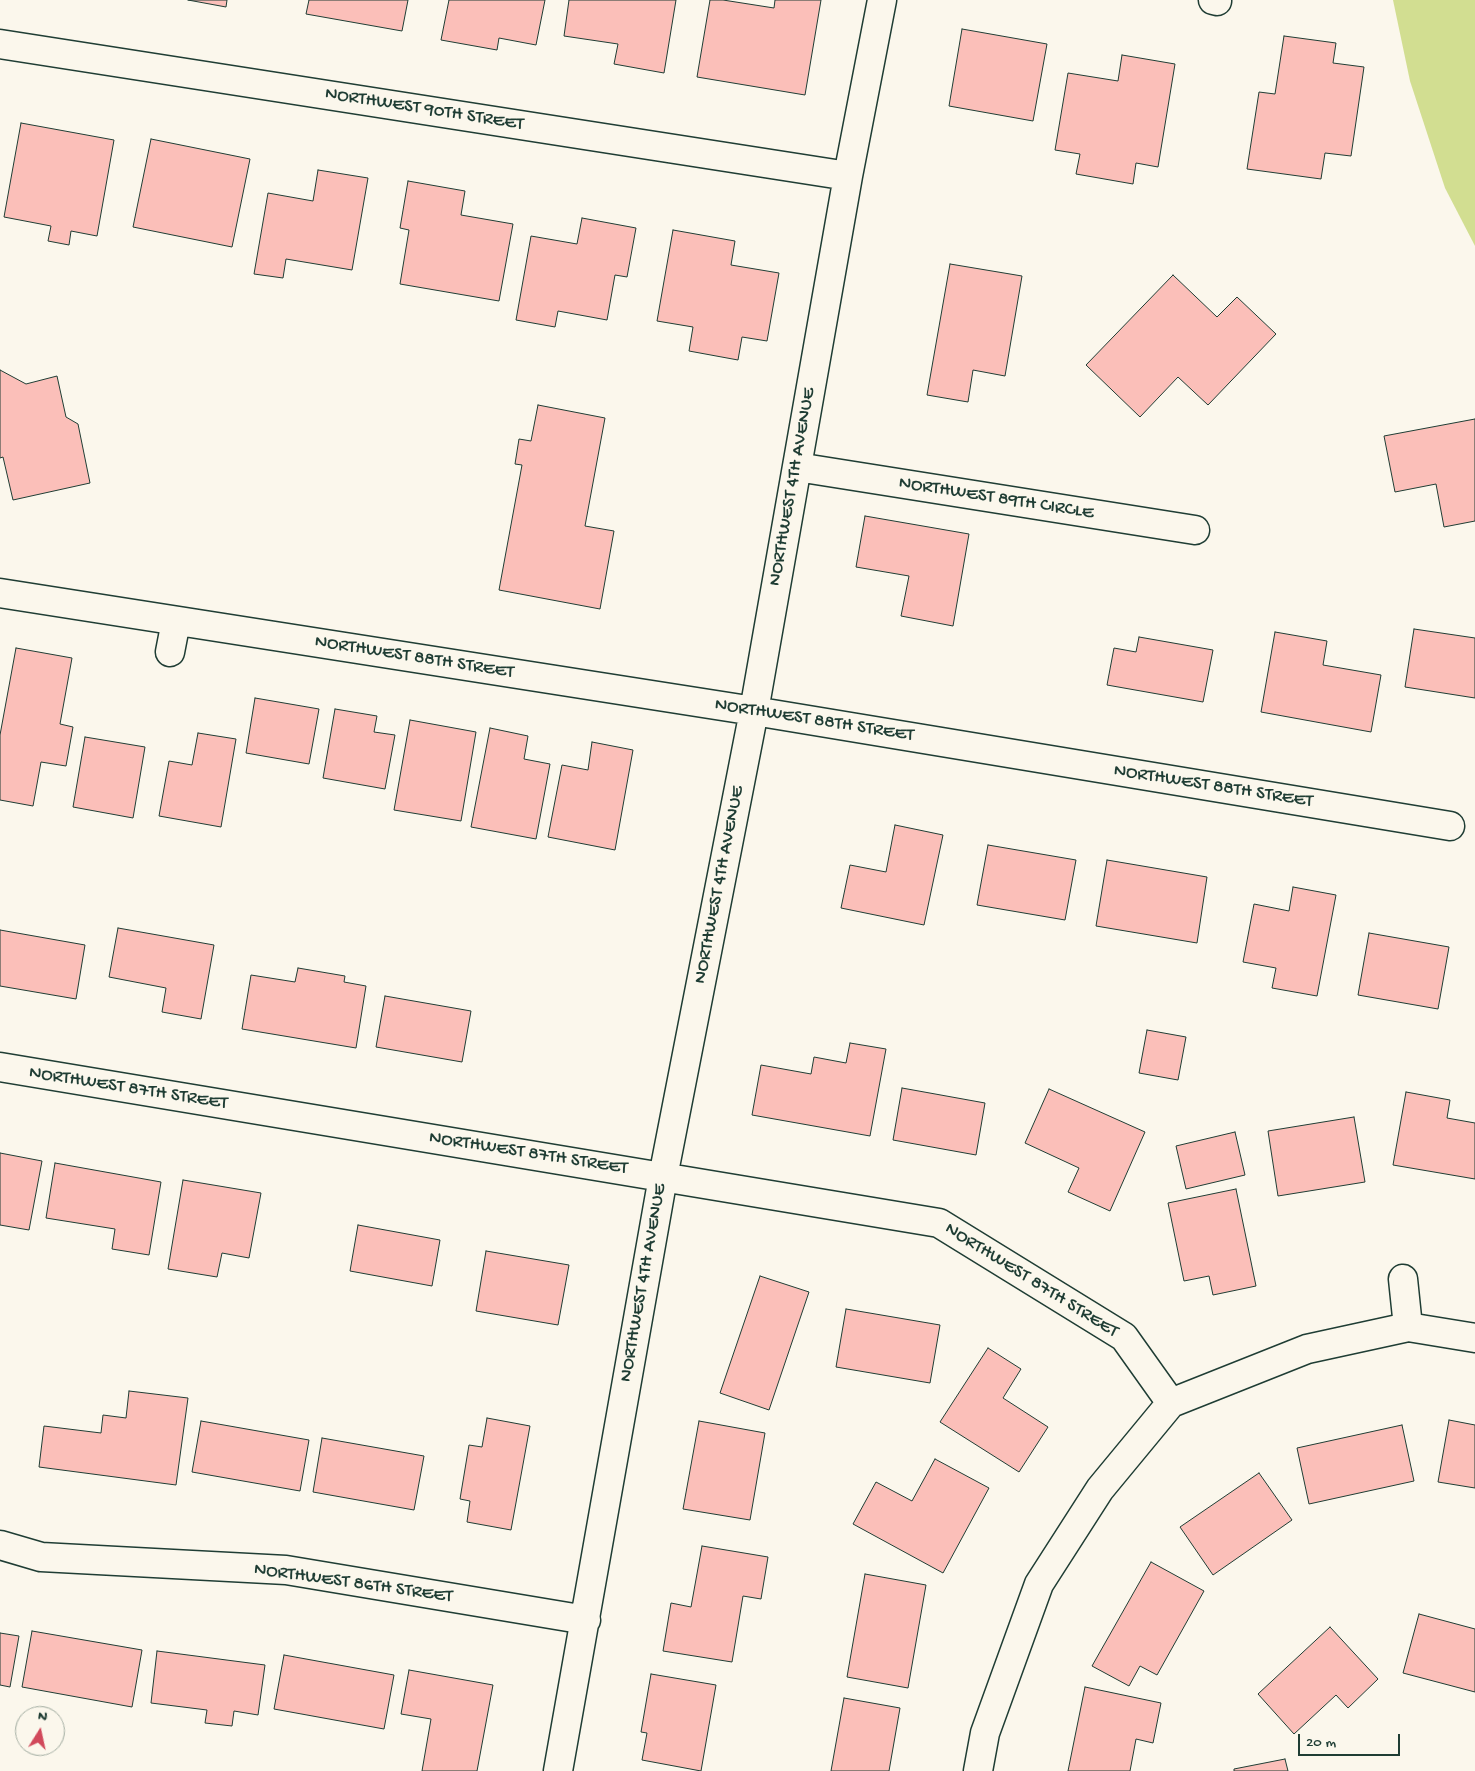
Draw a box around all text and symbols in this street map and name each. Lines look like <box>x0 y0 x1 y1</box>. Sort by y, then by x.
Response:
street label: NORTHWEST 90TH STREET <box>323 83 525 137</box>
street label: NORTHWEST 4TH AVENUE <box>764 386 822 588</box>
street label: NORTHWEST 89TH CIRCLE <box>897 472 1095 526</box>
street label: NORTHWEST 88TH STREET <box>313 631 515 685</box>
street label: NORTHWEST 88TH STREET <box>713 694 915 748</box>
street label: NORTHWEST 88TH STREET <box>1112 760 1314 814</box>
street label: NORTHWEST 4TH AVENUE <box>690 784 750 986</box>
street label: NORTHWEST 87TH STREET <box>27 1062 229 1116</box>
street label: NORTHWEST 87TH STREET <box>427 1127 629 1181</box>
street label: NORTHWEST 4TH AVENUE <box>615 1182 673 1384</box>
street label: NORTHWEST 87TH STREET <box>940 1218 1122 1344</box>
street label: NORTHWEST 86TH STREET <box>252 1559 454 1609</box>
north arrow <box>15 1706 65 1756</box>
text: N <box>37 1708 48 1726</box>
scale bar <box>1300 1724 1402 1756</box>
text: 20 m <box>1306 1734 1336 1752</box>

